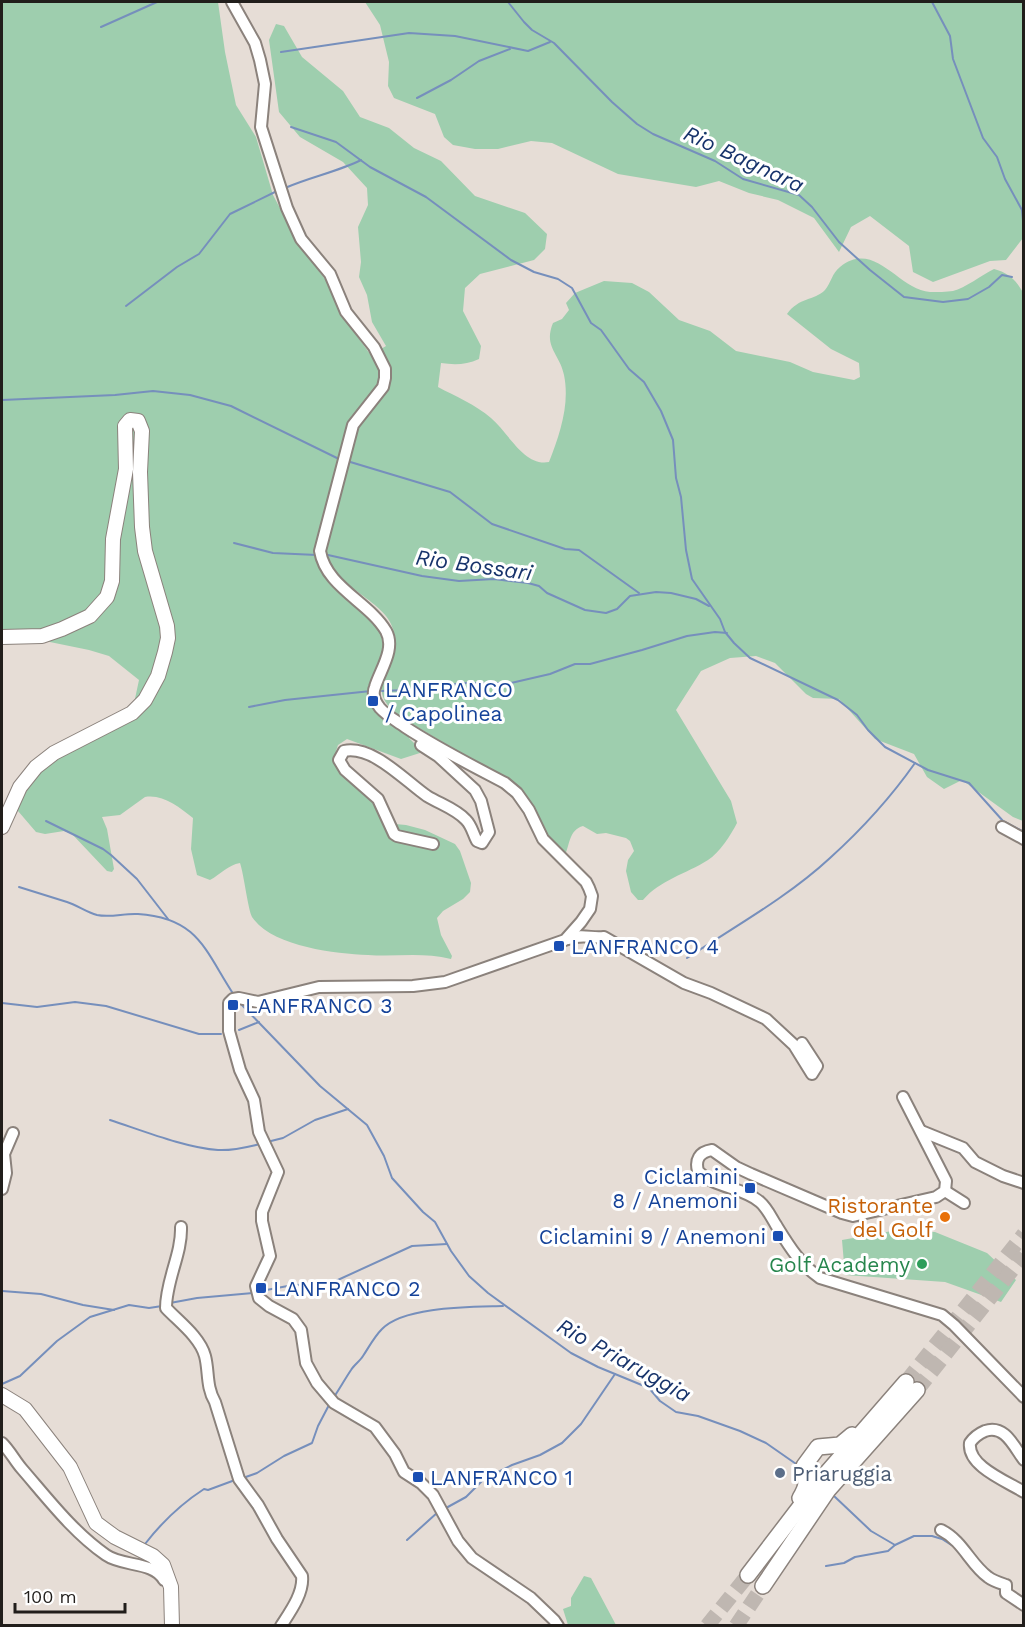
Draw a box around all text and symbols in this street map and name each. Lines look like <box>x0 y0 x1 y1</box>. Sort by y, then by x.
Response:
water label: Rio Bagnara <box>680 120 808 198</box>
water label: Rio Bossari <box>414 544 535 586</box>
place label: LANFRANCO / Capolinea <box>385 677 513 726</box>
marker: LANFRANCO / Capolinea <box>366 694 380 708</box>
place label: LANFRANCO 4 <box>571 934 719 959</box>
marker: LANFRANCO 4 <box>552 939 566 953</box>
place label: LANFRANCO 3 <box>245 993 392 1018</box>
marker: LANFRANCO 3 <box>226 998 240 1012</box>
place label: Ciclamini 8 / Anemoni <box>612 1164 738 1213</box>
marker: Ciclamini 8 / Anemoni <box>743 1181 757 1195</box>
place label: Ristorante del Golf <box>827 1193 933 1242</box>
marker: Ristorante del Golf <box>938 1210 952 1224</box>
place label: Ciclamini 9 / Anemoni <box>539 1224 766 1249</box>
marker: Ciclamini 9 / Anemoni <box>771 1229 785 1243</box>
place label: Golf Academy <box>769 1252 910 1277</box>
marker: Golf Academy <box>915 1257 929 1271</box>
place label: LANFRANCO 2 <box>273 1276 420 1301</box>
marker: LANFRANCO 2 <box>254 1281 268 1295</box>
water label: Rio Priaruggia <box>553 1313 695 1407</box>
place label: Priaruggia <box>792 1461 892 1486</box>
place label: LANFRANCO 1 <box>430 1465 573 1490</box>
marker: Priaruggia <box>773 1466 787 1480</box>
marker: LANFRANCO 1 <box>411 1470 425 1484</box>
scale bar <box>15 1576 124 1614</box>
text: 100 m <box>24 1586 77 1607</box>

